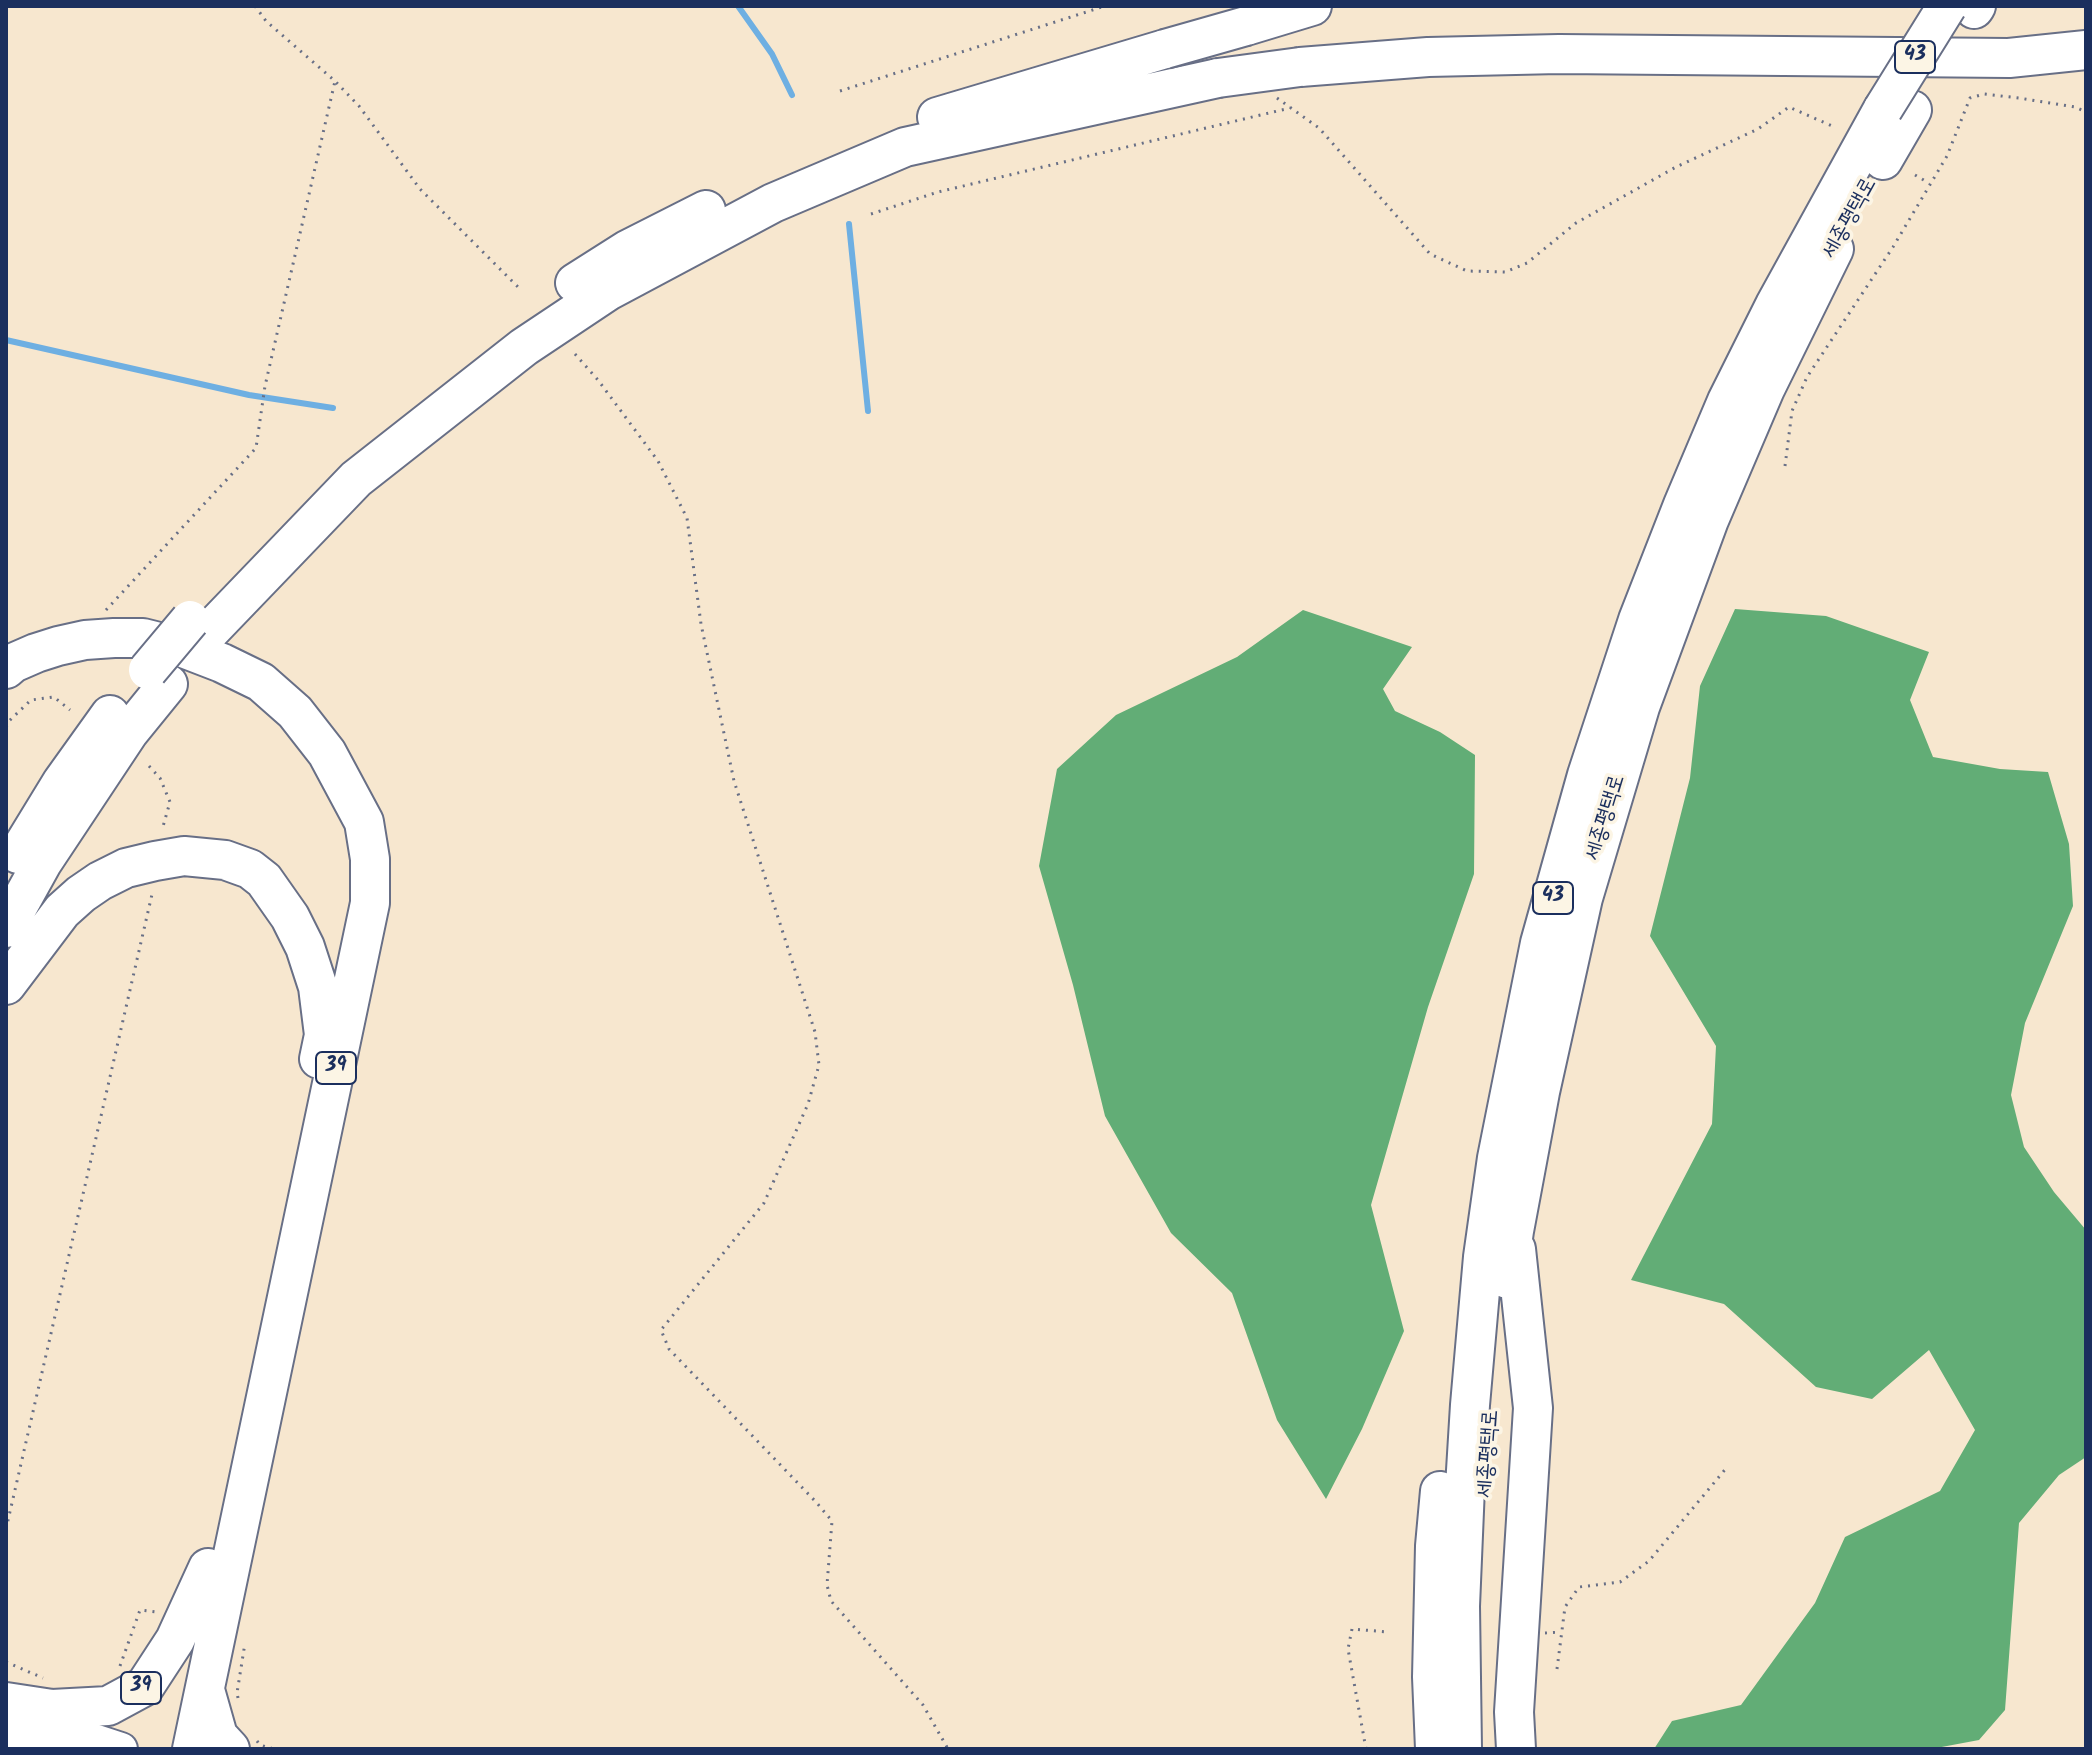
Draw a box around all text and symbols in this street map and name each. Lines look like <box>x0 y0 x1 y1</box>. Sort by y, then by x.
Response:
road number: 43 <box>1895 41 1935 73</box>
street label: 세종평택로 <box>1818 174 1884 264</box>
street label: 세종평택로 <box>1581 772 1633 864</box>
road number: 43 <box>1533 882 1573 914</box>
road number: 39 <box>316 1052 356 1084</box>
street label: 세종평택로 <box>1474 1409 1506 1499</box>
road number: 39 <box>121 1672 161 1704</box>

